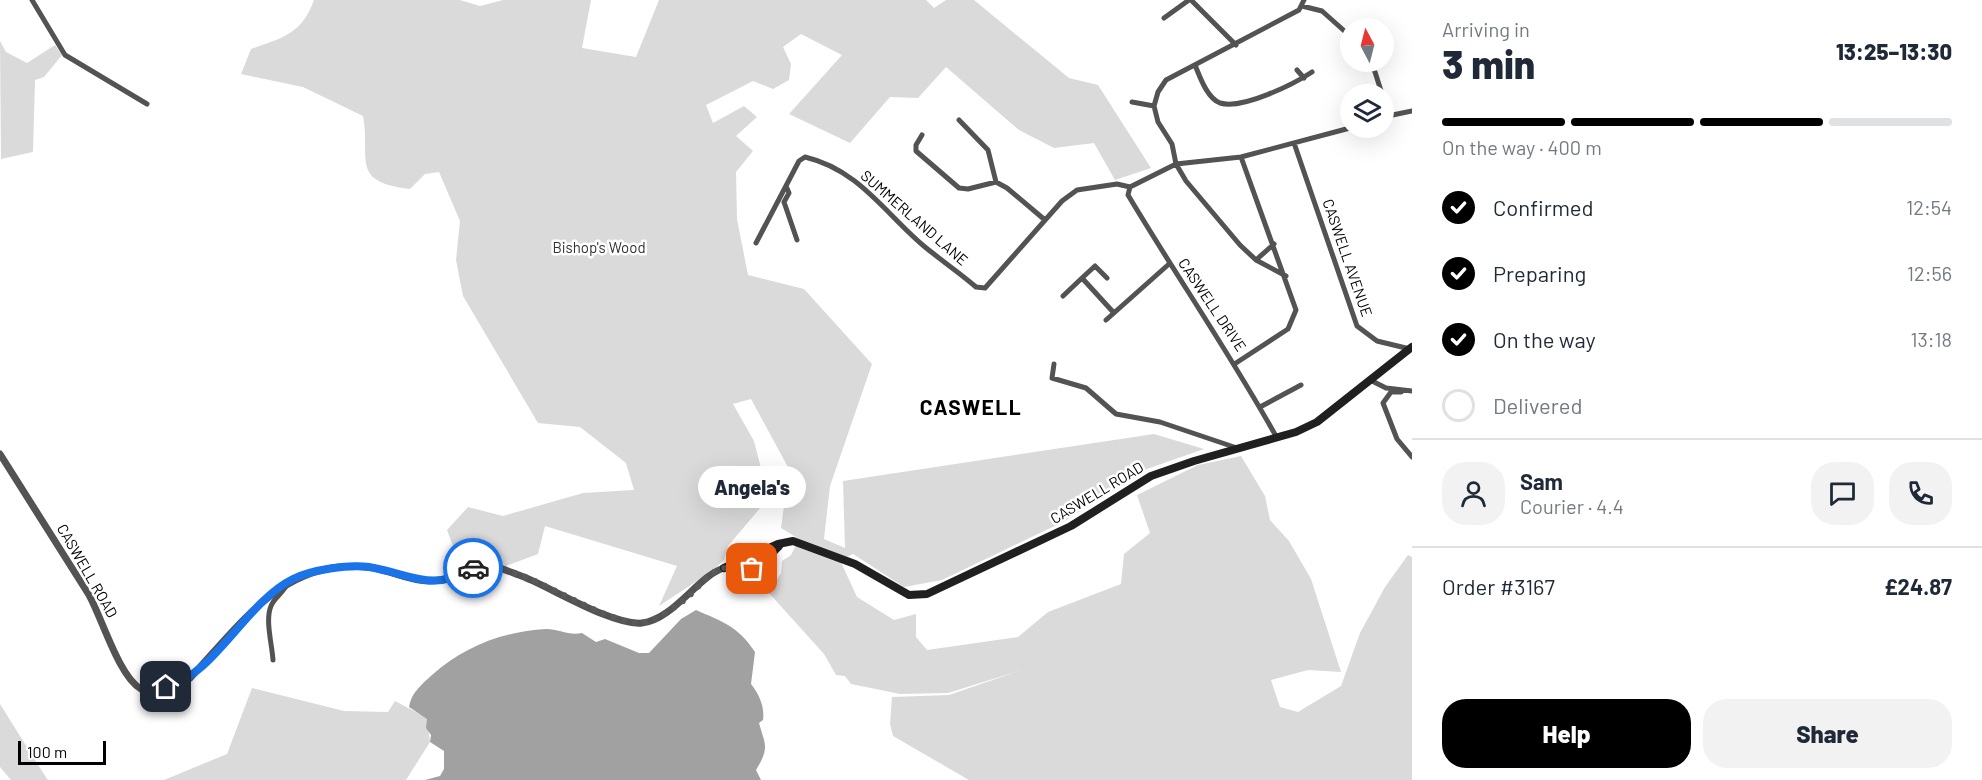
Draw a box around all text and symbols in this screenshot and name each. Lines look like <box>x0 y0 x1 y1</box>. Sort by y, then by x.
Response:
text: Arriving in <box>1442 17 1530 41</box>
north arrow <box>1340 18 1394 72</box>
map controls <box>1340 18 1394 138</box>
text: 13:25–13:30 <box>1836 38 1952 64</box>
text: 3 min <box>1442 40 1535 87</box>
button: layers <box>1340 84 1394 138</box>
text: On the way · 400 m <box>1442 135 1602 159</box>
street label: SUMMERLAND LANE <box>857 166 972 269</box>
icon: check <box>1442 191 1475 224</box>
text: Confirmed <box>1493 194 1593 220</box>
text: 12:54 <box>1906 195 1952 219</box>
street label: CASWELL AVENUE <box>1319 196 1377 319</box>
park label: Bishop's Wood <box>552 238 646 256</box>
street label: CASWELL DRIVE <box>1175 254 1251 354</box>
icon: check <box>1442 257 1475 290</box>
text: Preparing <box>1493 260 1586 286</box>
text: 12:56 <box>1907 261 1952 285</box>
icon: check <box>1442 323 1475 356</box>
text: On the way <box>1493 326 1596 352</box>
text: 13:18 <box>1911 327 1952 351</box>
text: Delivered <box>1493 392 1582 418</box>
district label: CASWELL <box>920 394 1022 419</box>
street label: CASWELL ROAD <box>1047 457 1146 527</box>
button: person <box>1442 462 1505 525</box>
button: chat <box>1811 462 1874 525</box>
button: phone <box>1889 462 1952 525</box>
callout: Angela's <box>698 467 806 509</box>
text: Sam <box>1520 468 1563 494</box>
text: Angela's <box>714 475 790 499</box>
text: Courier · 4.4 <box>1520 494 1624 518</box>
street label: CASWELL ROAD <box>54 520 122 621</box>
courier <box>443 538 503 598</box>
pin <box>726 543 777 594</box>
icon: car <box>457 552 490 585</box>
icon: bag <box>735 552 768 585</box>
text: Order #3167 <box>1442 573 1555 599</box>
text: £24.87 <box>1884 573 1952 599</box>
pin <box>140 661 191 712</box>
icon: home <box>149 670 182 703</box>
button: Help <box>1442 699 1691 768</box>
button: Share <box>1703 699 1952 768</box>
scale bar <box>18 738 106 766</box>
text: 100 m <box>27 742 67 761</box>

